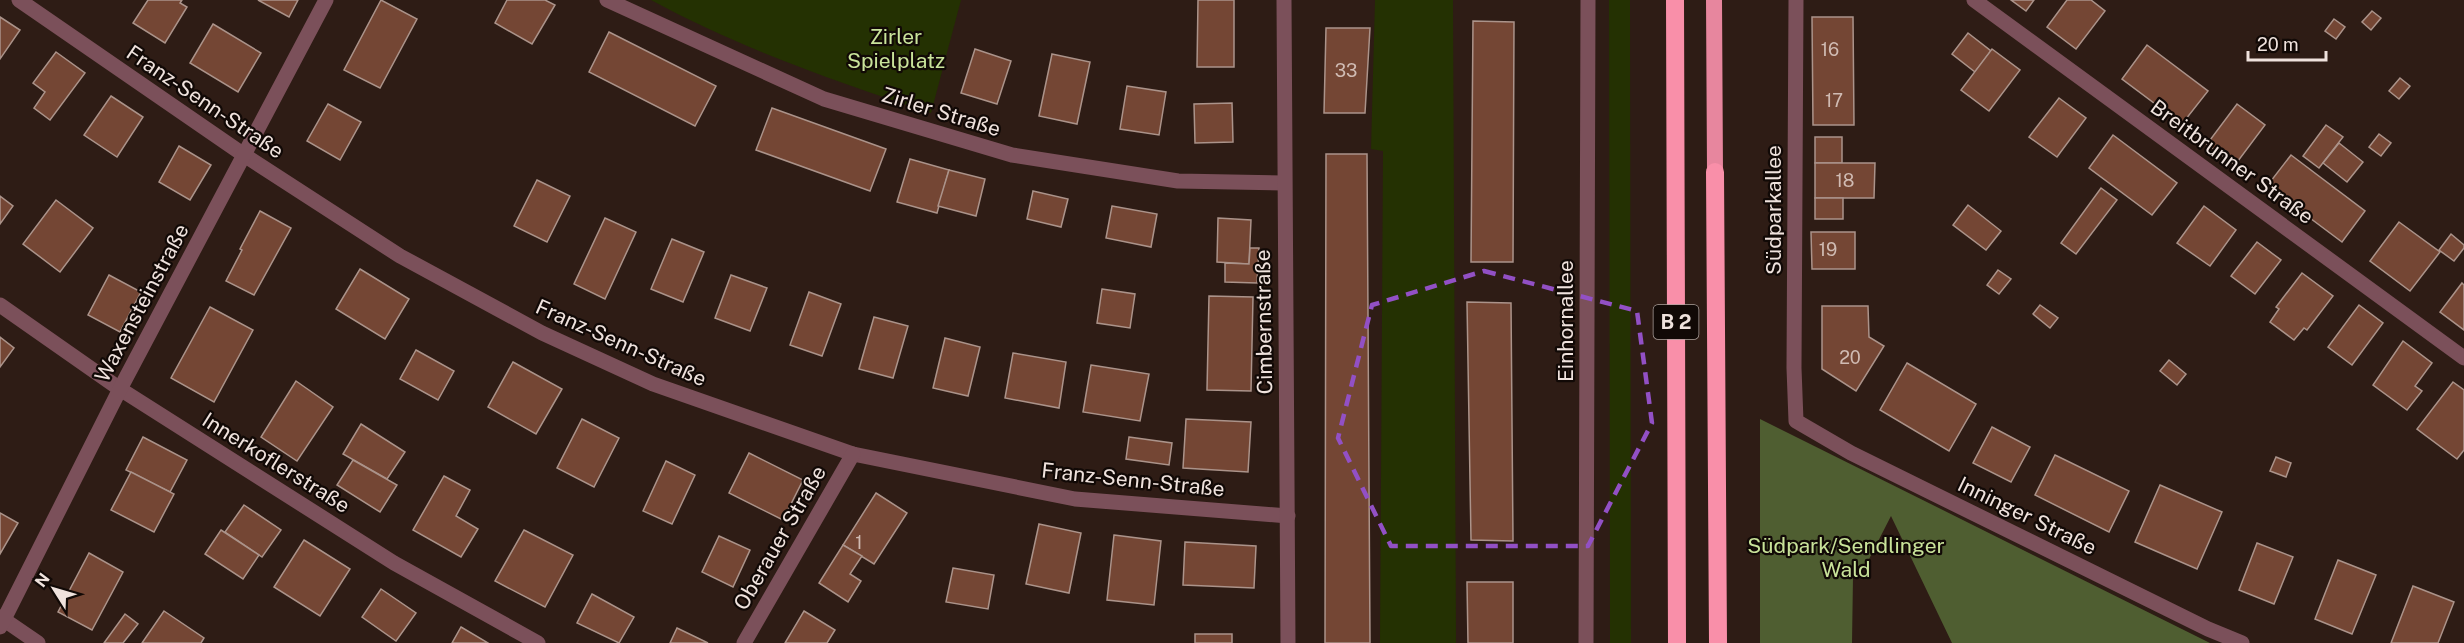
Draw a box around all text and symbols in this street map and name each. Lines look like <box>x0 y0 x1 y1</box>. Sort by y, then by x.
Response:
park label: Zirler Spielplatz <box>847 24 945 73</box>
scale bar <box>2248 24 2326 62</box>
text: 20 m <box>2257 34 2299 55</box>
house number: 16 <box>1821 39 1839 60</box>
street label: Franz-Senn-Straße <box>122 40 289 163</box>
house number: 33 <box>1335 60 1357 81</box>
street label: Zirler Straße <box>879 82 1004 141</box>
house number: 17 <box>1825 90 1843 111</box>
street label: Breitbrunner Straße <box>2146 94 2319 229</box>
street label: Südparkallee <box>1761 145 1786 275</box>
house number: 18 <box>1836 170 1854 191</box>
street label: Waxensteinstraße <box>89 219 194 386</box>
house number: 19 <box>1819 239 1837 260</box>
street label: Cimbernstraße <box>1250 249 1277 395</box>
street label: Einhornallee <box>1553 260 1578 382</box>
street label: Franz-Senn-Straße <box>532 294 710 391</box>
road number: B 2 <box>1654 305 1698 339</box>
house number: 20 <box>1839 347 1861 368</box>
street label: Innerkoflerstraße <box>198 407 355 518</box>
street label: Franz-Senn-Straße <box>1040 457 1226 502</box>
street label: Oberauer Straße <box>728 461 831 614</box>
street label: Inninger Straße <box>1954 471 2101 560</box>
house number: 1 <box>855 532 863 553</box>
park label: Südpark/Sendlinger Wald <box>1747 533 1945 582</box>
north arrow <box>24 559 84 619</box>
text: N <box>31 570 54 591</box>

